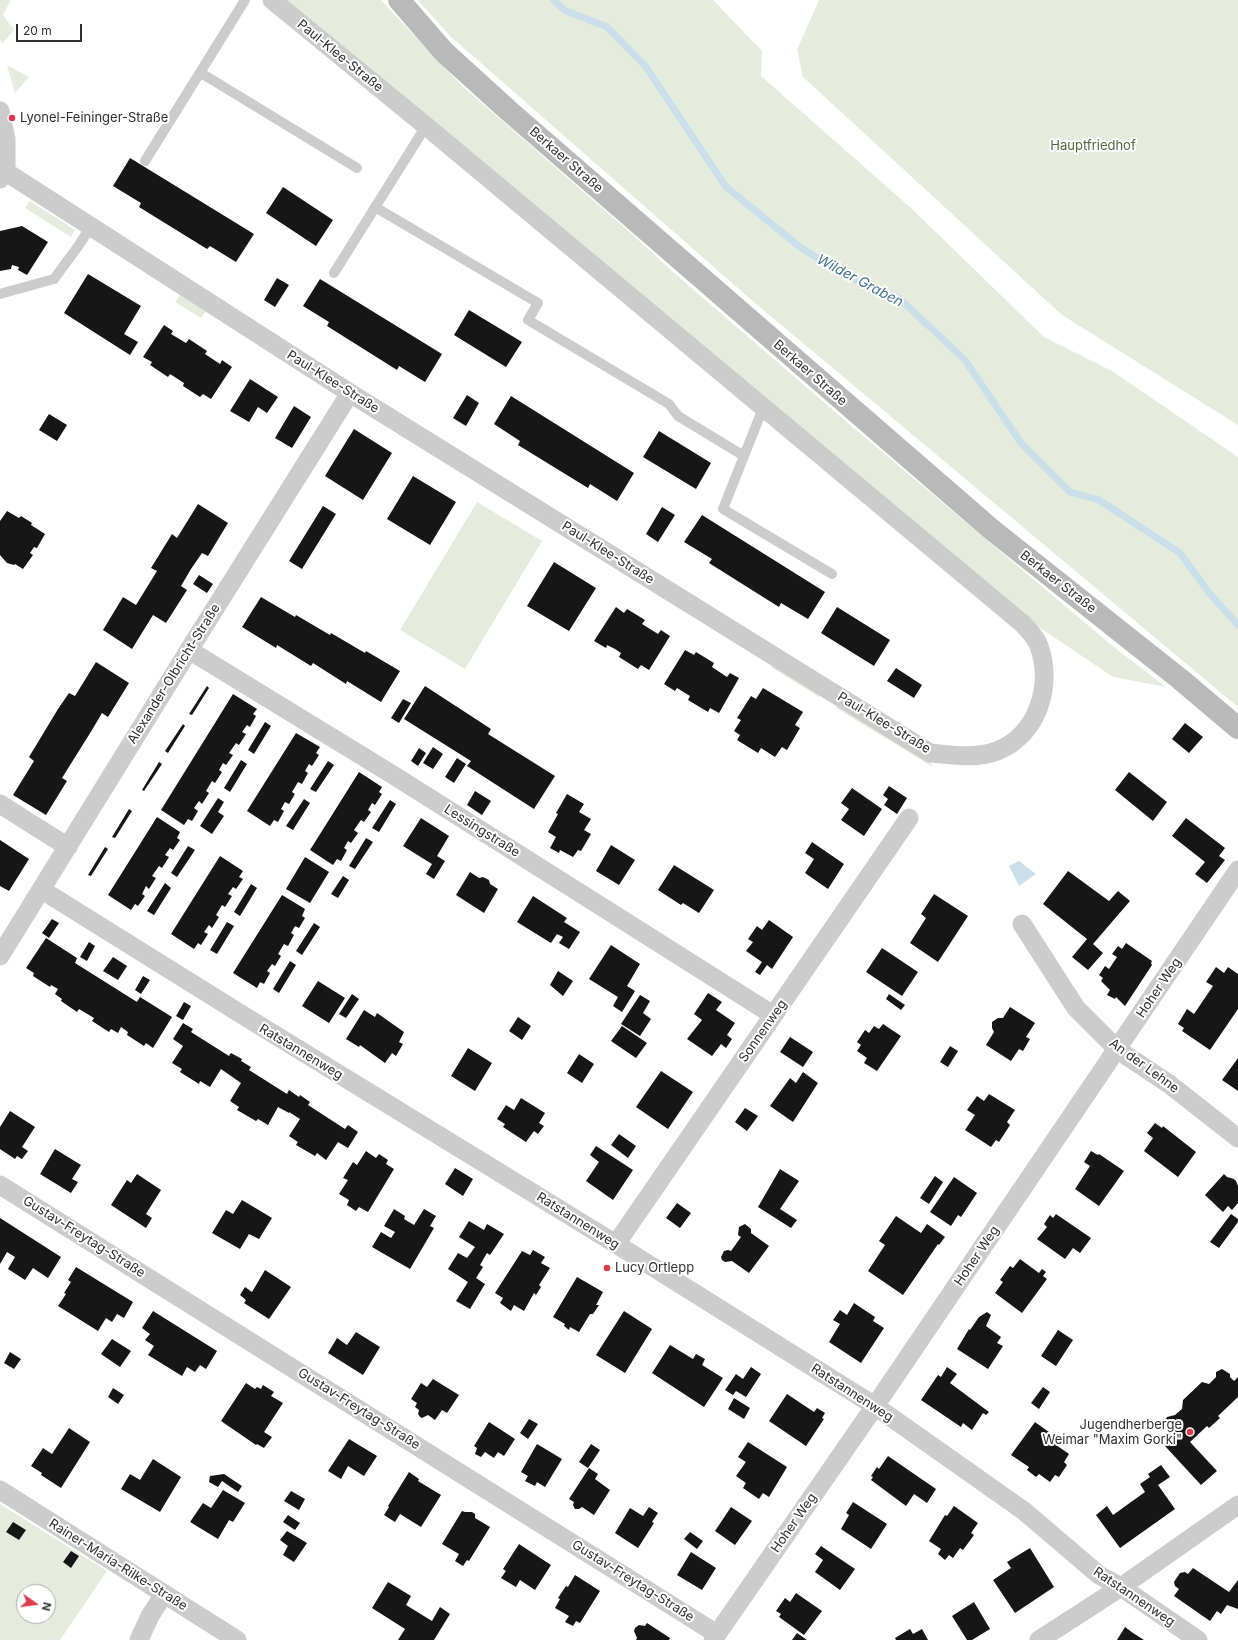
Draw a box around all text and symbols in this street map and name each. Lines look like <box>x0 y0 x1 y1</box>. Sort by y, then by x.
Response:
scale bar <box>18 16 84 42</box>
street label: Paul-Klee-Straße <box>294 17 386 95</box>
text: 20 m <box>23 23 52 38</box>
place label: Lyonel-Feininger-Straße <box>20 110 168 126</box>
marker: Lyonel-Feininger-Straße <box>7 113 17 123</box>
street label: Berkaer Straße <box>526 124 606 196</box>
park label: Hauptfriedhof <box>1050 138 1136 154</box>
water label: Wilder Graben <box>814 251 906 311</box>
street label: Berkaer Straße <box>770 337 850 409</box>
street label: Paul-Klee-Straße <box>284 347 382 417</box>
street label: Paul-Klee-Straße <box>559 518 657 588</box>
street label: Berkaer Straße <box>1017 547 1099 617</box>
street label: Alexander-Olbricht-Straße <box>124 601 224 747</box>
street label: Paul-Klee-Straße <box>835 689 933 757</box>
street label: Lessingstraße <box>441 802 523 860</box>
street label: Hoher Weg <box>1133 955 1185 1021</box>
street label: Sonnenweg <box>736 997 790 1065</box>
street label: Ratstannenweg <box>256 1021 346 1083</box>
street label: An der Lehne <box>1106 1036 1182 1096</box>
street label: Ratstannenweg <box>534 1189 622 1253</box>
street label: Gustav-Freytag-Straße <box>20 1193 148 1281</box>
street label: Hoher Weg <box>951 1223 1003 1289</box>
place label: Lucy Ortlepp <box>615 1260 694 1276</box>
marker: Lucy Ortlepp <box>602 1263 612 1273</box>
street label: Ratstannenweg <box>808 1361 896 1425</box>
street label: Gustav-Freytag-Straße <box>295 1365 423 1453</box>
place label: Jugendherberge Weimar "Maxim Gorki" <box>1043 1417 1182 1448</box>
marker: Jugendherberge Weimar "Maxim Gorki" <box>1185 1427 1195 1437</box>
street label: Hoher Weg <box>768 1490 820 1556</box>
street label: Rainer-Maria-Rilke-Straße <box>46 1516 190 1614</box>
street label: Gustav-Freytag-Straße <box>569 1537 697 1625</box>
street label: Ratstannenweg <box>1090 1564 1178 1630</box>
north arrow <box>16 1584 56 1624</box>
text: N <box>39 1601 54 1612</box>

